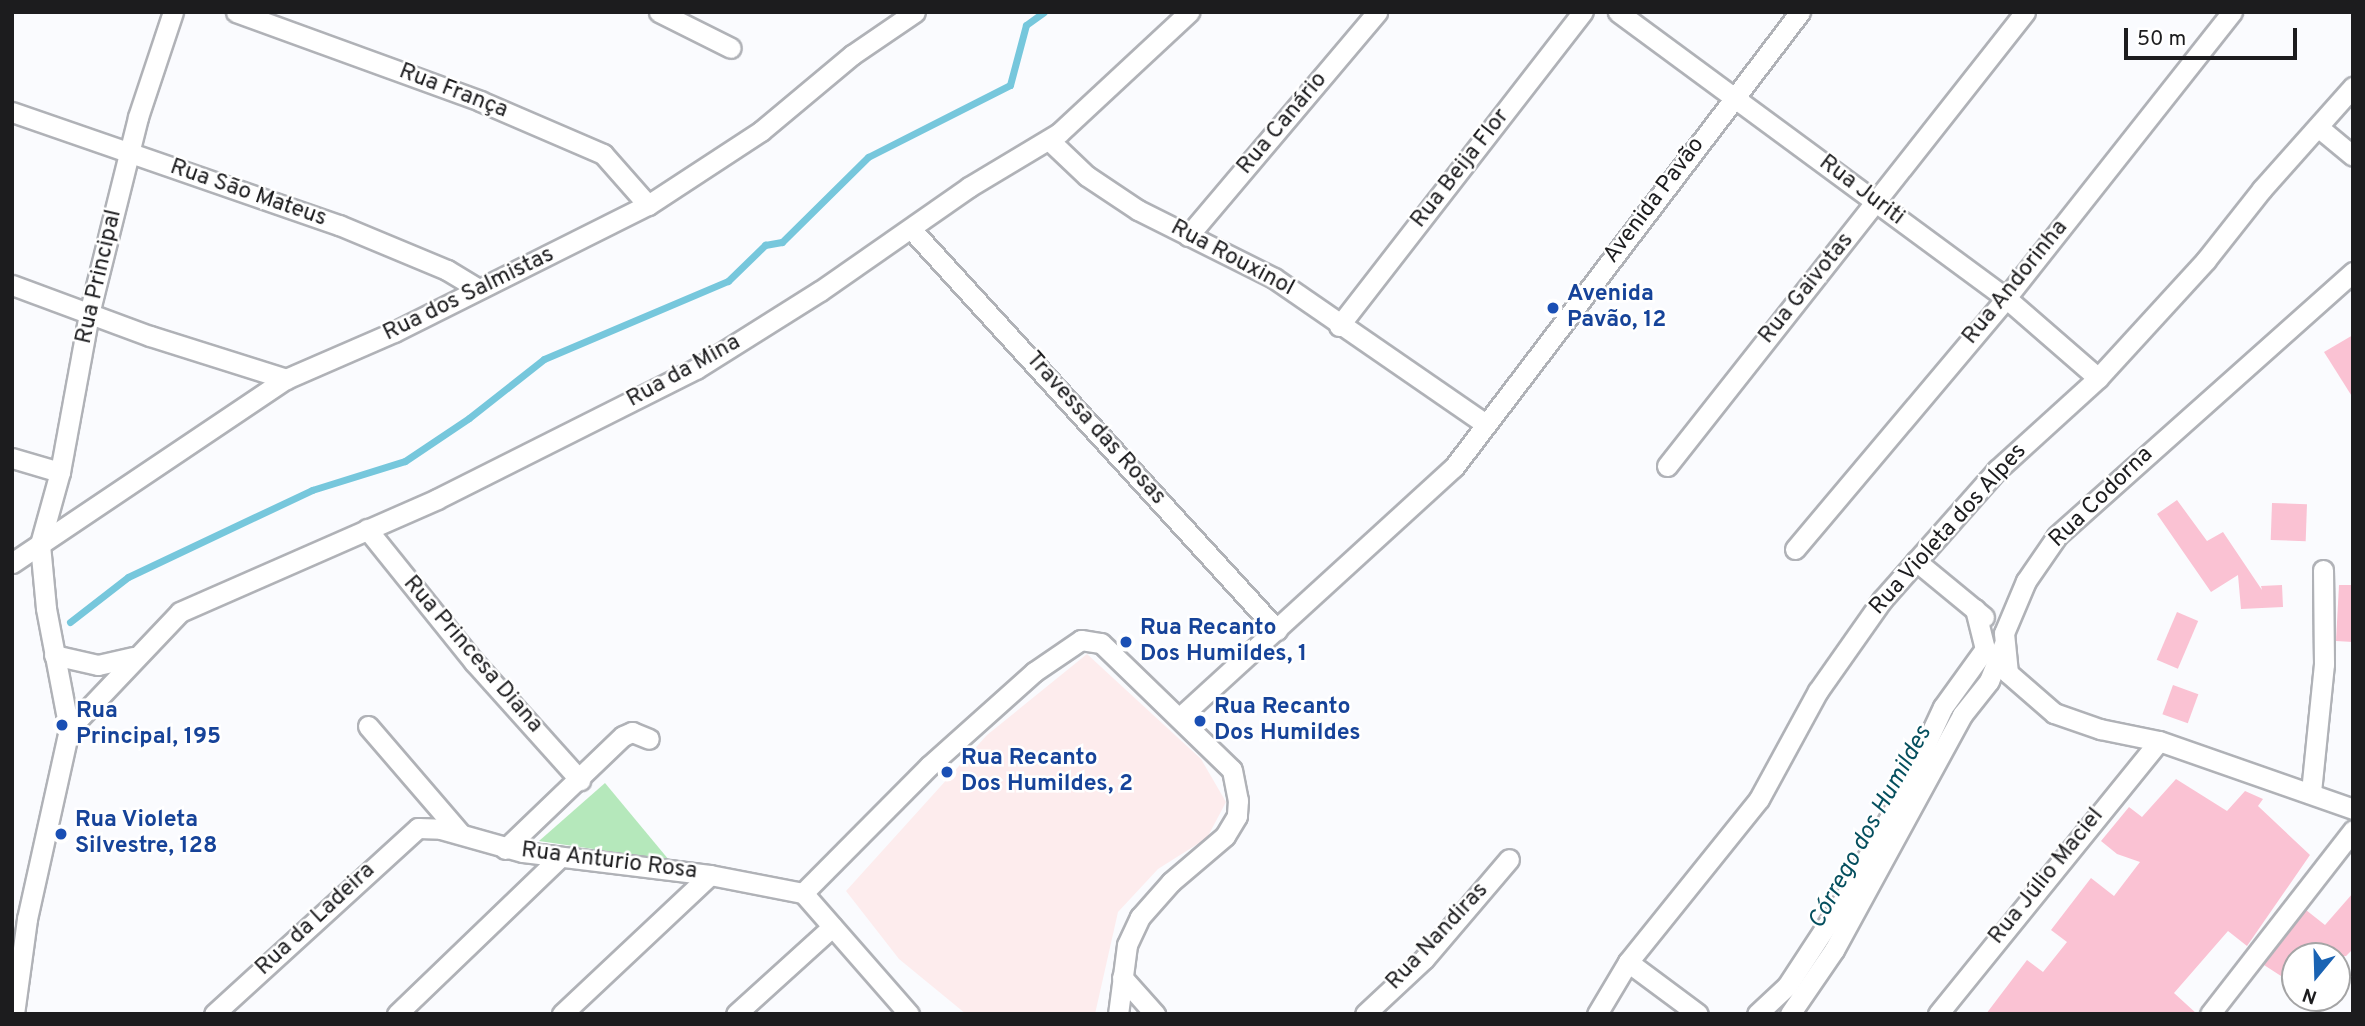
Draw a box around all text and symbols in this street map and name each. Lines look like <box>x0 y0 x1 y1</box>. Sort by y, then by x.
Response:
scale bar <box>2127 14 2300 58</box>
text: 50 m <box>2137 26 2186 53</box>
street label: Rua França <box>395 59 511 125</box>
street label: Rua Canário <box>1232 67 1334 181</box>
street label: Rua Beija Flor <box>1406 104 1516 234</box>
street label: Avenida Pavão <box>1599 133 1711 269</box>
street label: Rua Juriti <box>1813 150 1909 232</box>
street label: Rua São Mateus <box>166 154 330 234</box>
street label: Rua Principal <box>71 207 129 347</box>
street label: Rua Rouxinol <box>1165 215 1299 303</box>
street label: Rua Andorinha <box>1957 215 2075 351</box>
street label: Rua Gaivotas <box>1754 228 1860 350</box>
street label: Rua dos Salmistas <box>379 242 559 348</box>
place label: Avenida Pavão, 12 <box>1567 281 1666 335</box>
marker: Avenida Pavão, 12 <box>1545 300 1561 316</box>
street label: Rua da Mina <box>622 330 746 414</box>
street label: Travessa das Rosas <box>1019 347 1171 511</box>
street label: Rua Violeta dos Alpes <box>1864 438 2034 622</box>
street label: Rua Codorna <box>2044 442 2160 554</box>
street label: Rua Princesa Diana <box>396 571 548 739</box>
place label: Rua Recanto Dos Humildes, 1 <box>1140 615 1307 669</box>
marker: Rua Recanto Dos Humildes, 1 <box>1118 634 1134 650</box>
place label: Rua Recanto Dos Humildes <box>1214 694 1361 748</box>
place label: Rua Principal, 195 <box>76 698 221 752</box>
marker: Rua Recanto Dos Humildes <box>1192 713 1208 729</box>
marker: Rua Principal, 195 <box>54 717 70 733</box>
water label: Córrego dos Humildes <box>1803 722 1939 934</box>
place label: Rua Recanto Dos Humildes, 2 <box>961 745 1133 799</box>
marker: Rua Recanto Dos Humildes, 2 <box>939 764 955 780</box>
street label: Rua Júlio Maciel <box>1984 803 2110 951</box>
place label: Rua Violeta Silvestre, 128 <box>75 807 217 861</box>
marker: Rua Violeta Silvestre, 128 <box>53 826 69 842</box>
street label: Rua Anturio Rosa <box>519 837 699 887</box>
street label: Rua da Ladeira <box>251 858 381 982</box>
street label: Rua Nandiras <box>1381 877 1495 997</box>
north arrow <box>2281 942 2351 1012</box>
text: N <box>2299 981 2320 1009</box>

